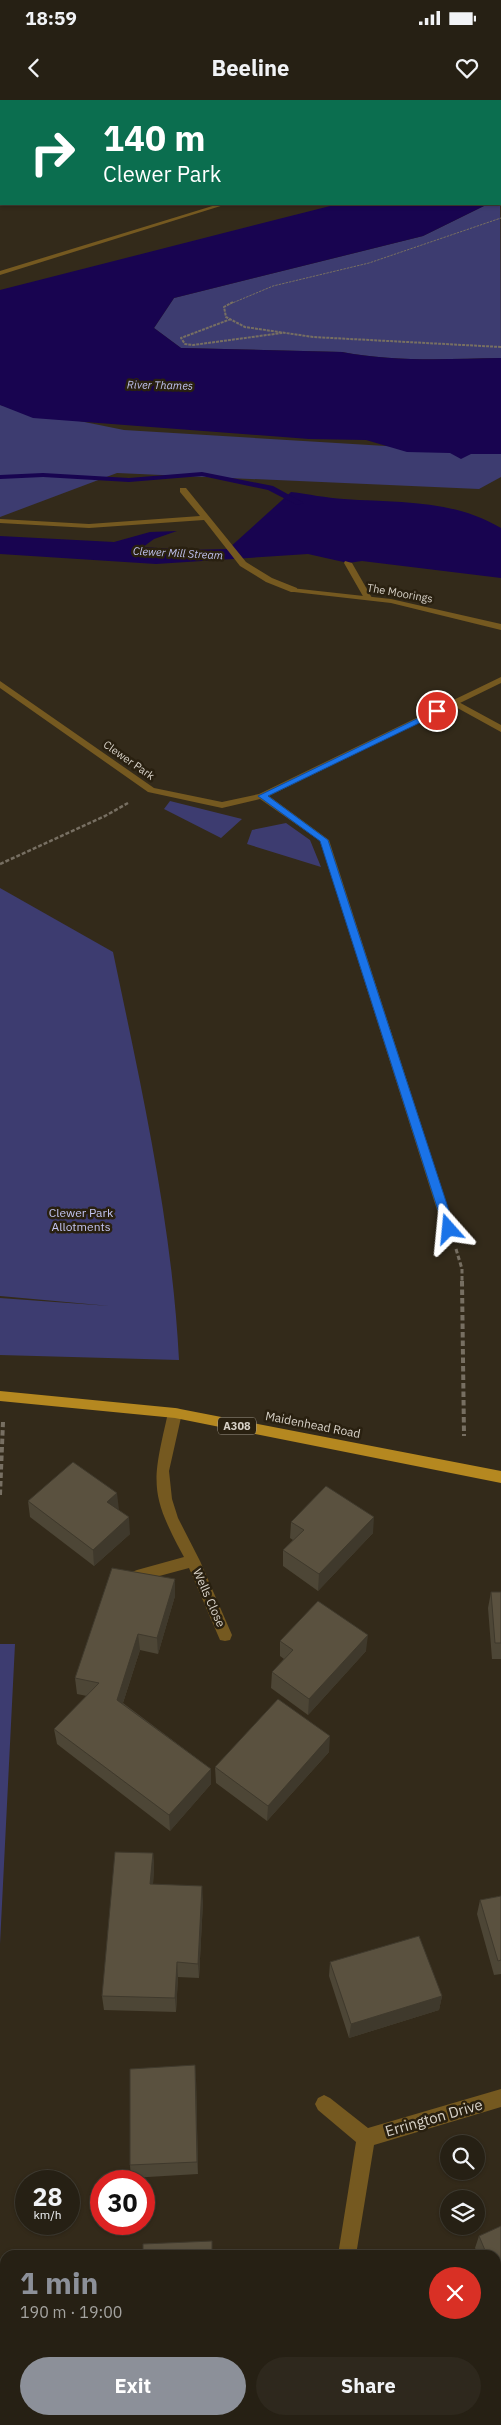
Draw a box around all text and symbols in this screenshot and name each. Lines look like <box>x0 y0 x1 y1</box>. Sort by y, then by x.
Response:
text: 18:59 <box>25 6 77 30</box>
text: Beeline <box>212 53 289 82</box>
icon: back <box>20 54 48 82</box>
icon: heart <box>453 54 481 82</box>
text: 140 m <box>103 115 206 161</box>
icon: right <box>20 120 85 185</box>
text: Clewer Park <box>103 159 221 188</box>
water label: River Thames <box>127 377 193 393</box>
water label: Clewer Mill Stream <box>133 544 223 562</box>
street label: The Moorings <box>366 580 434 606</box>
pin <box>416 690 458 732</box>
icon: arrive <box>423 697 451 725</box>
street label: Clewer Park <box>101 737 157 783</box>
position arrow <box>422 1202 474 1254</box>
park label: Clewer Park Allotments <box>49 1205 114 1234</box>
street label: Maidenhead Road <box>264 1408 362 1441</box>
road number: A308 <box>218 1418 256 1434</box>
street label: Wells Close <box>190 1566 229 1630</box>
street label: Errington Drive <box>383 2095 485 2140</box>
map controls <box>440 2135 485 2235</box>
button: search <box>440 2135 485 2180</box>
speed limit sign: 30 <box>90 2170 155 2235</box>
text: 28 <box>32 2180 63 2213</box>
button: layers <box>440 2190 485 2235</box>
text: km/h <box>33 2207 62 2222</box>
text: 1 min <box>20 2263 98 2302</box>
button: close <box>429 2267 481 2319</box>
text: 190 m · 19:00 <box>20 2302 122 2322</box>
button: Exit <box>20 2357 246 2415</box>
button: Share <box>256 2357 481 2415</box>

